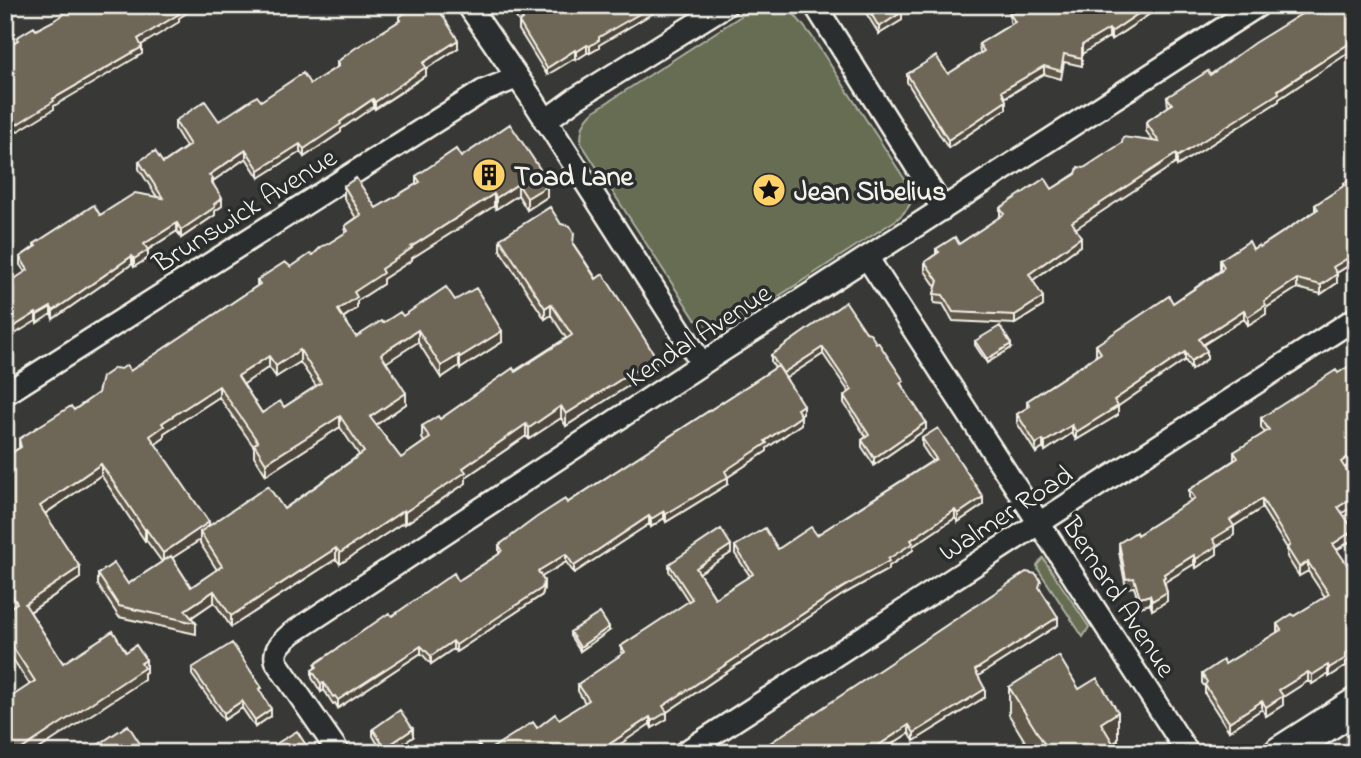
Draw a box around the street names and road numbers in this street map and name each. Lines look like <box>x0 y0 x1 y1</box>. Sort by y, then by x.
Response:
street label: Brunswick Avenue <box>145 139 346 286</box>
street label: Kendal Avenue <box>619 274 781 399</box>
street label: Walmer Road <box>932 456 1082 574</box>
street label: Bernard Avenue <box>1049 509 1185 687</box>

